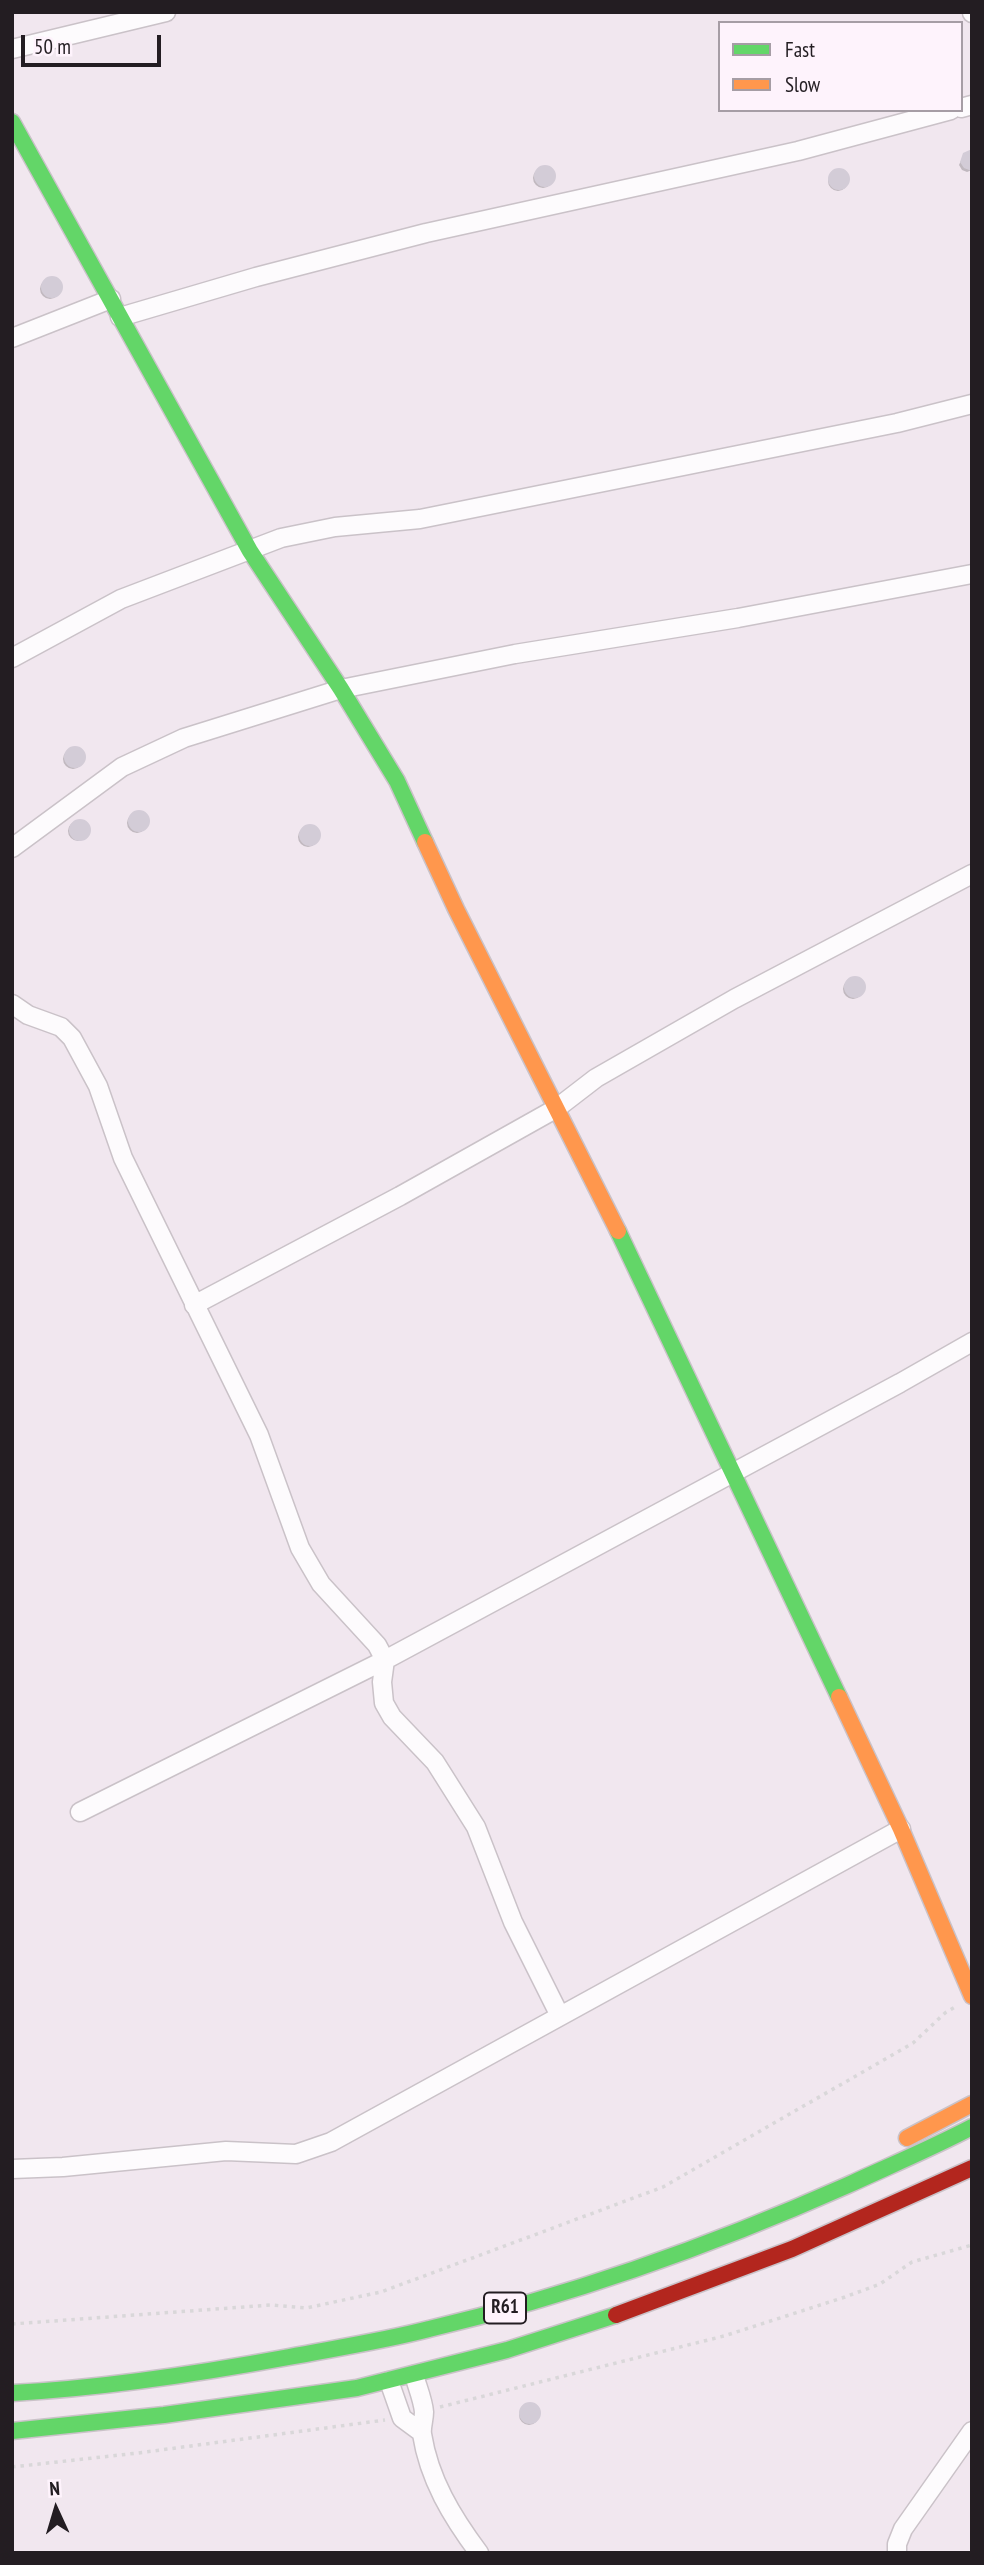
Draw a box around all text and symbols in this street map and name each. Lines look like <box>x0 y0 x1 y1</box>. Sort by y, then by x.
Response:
scale bar <box>24 21 164 65</box>
legend <box>718 21 963 112</box>
text: 50 m <box>34 33 71 60</box>
text: Fast <box>785 36 815 63</box>
text: Slow <box>785 71 820 98</box>
road number: R61 <box>484 2292 526 2324</box>
north arrow <box>21 2474 91 2544</box>
text: N <box>49 2476 60 2500</box>

